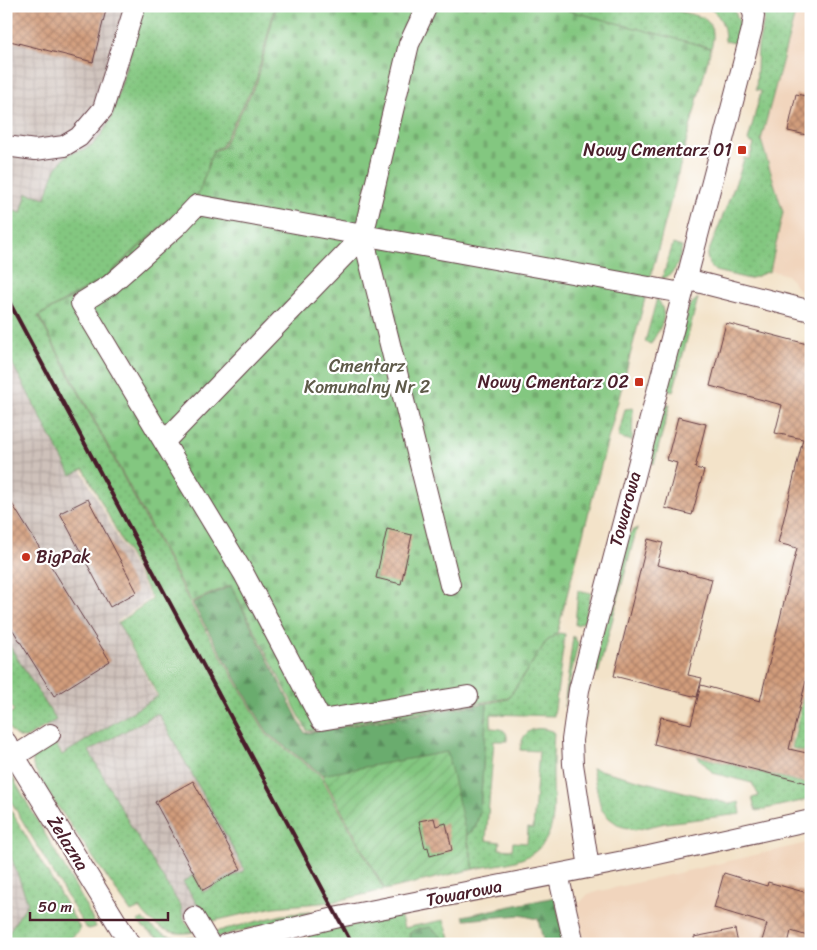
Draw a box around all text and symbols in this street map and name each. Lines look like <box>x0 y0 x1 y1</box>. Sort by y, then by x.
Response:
place label: Nowy Cmentarz 01 <box>583 134 732 166</box>
marker: Nowy Cmentarz 01 <box>736 144 748 156</box>
park label: Cmentarz Komunalny Nr 2 <box>304 350 430 403</box>
place label: Nowy Cmentarz 02 <box>478 366 629 398</box>
marker: Nowy Cmentarz 02 <box>633 376 645 388</box>
street label: Towarowa <box>600 468 650 550</box>
place label: BigPak <box>36 541 91 573</box>
marker: BigPak <box>20 551 32 563</box>
street label: Żelazna <box>38 809 98 877</box>
street label: Towarowa <box>423 870 505 916</box>
scale bar <box>30 890 168 922</box>
text: 50 m <box>38 894 73 920</box>

